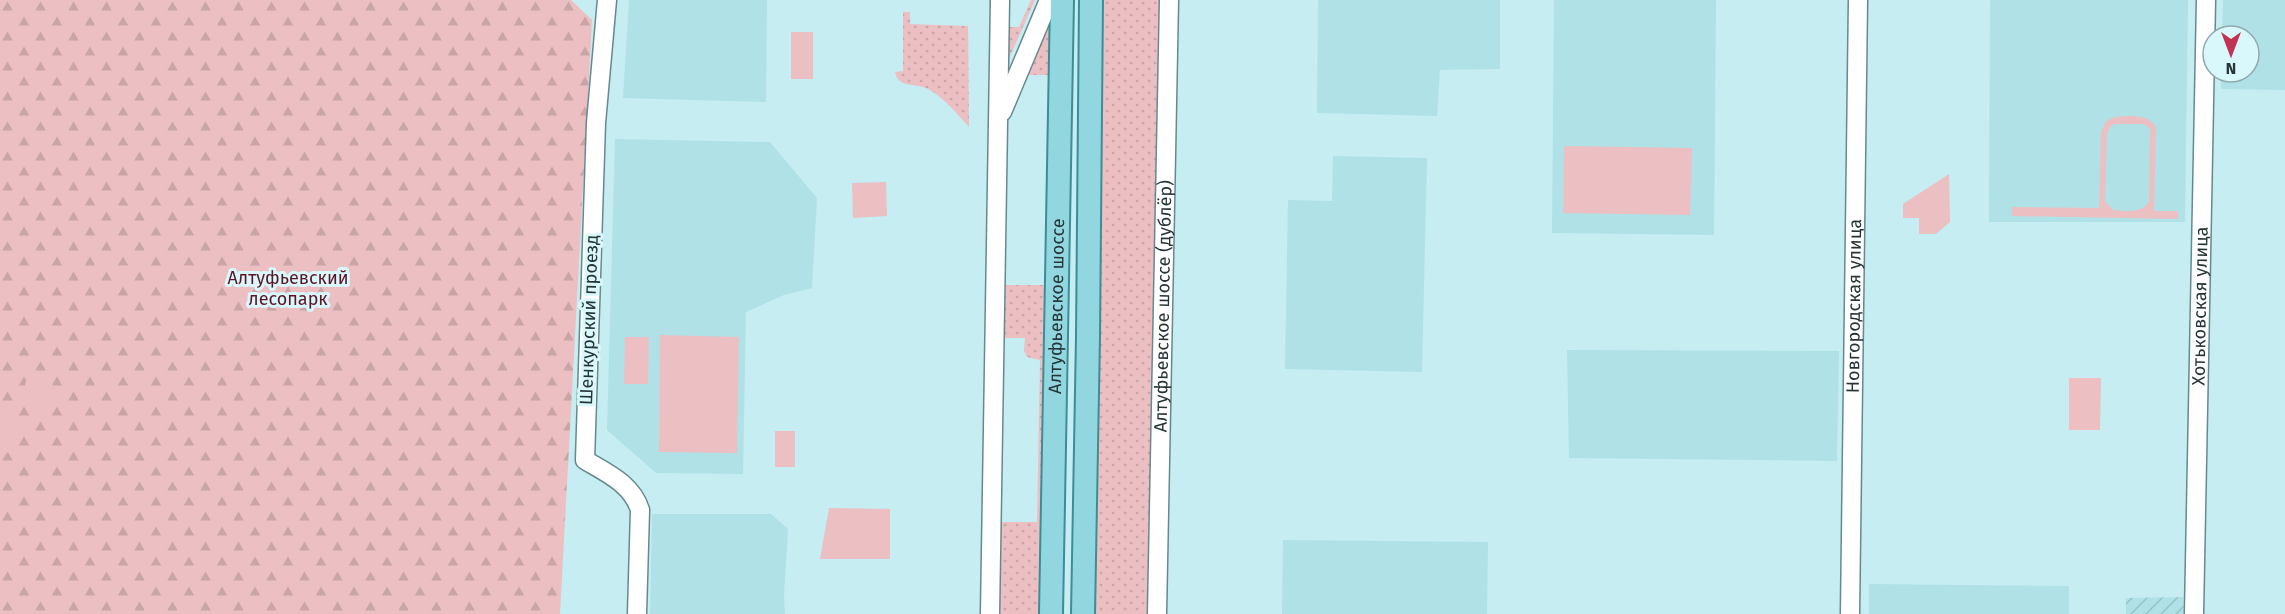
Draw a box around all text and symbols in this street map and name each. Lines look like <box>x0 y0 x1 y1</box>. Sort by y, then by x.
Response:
north arrow <box>2201 24 2261 84</box>
text: N <box>2226 59 2236 78</box>
street label: Алтуфьевское шоссе (дублёр) <box>1150 180 1176 432</box>
street label: Алтуфьевское шоссе <box>1044 218 1069 394</box>
street label: Новгородская улица <box>1842 219 1866 393</box>
street label: Хотьковская улица <box>2187 226 2213 386</box>
street label: Шенкурский проезд <box>575 234 603 406</box>
park label: Алтуфьевский лесопарк <box>228 267 349 310</box>

